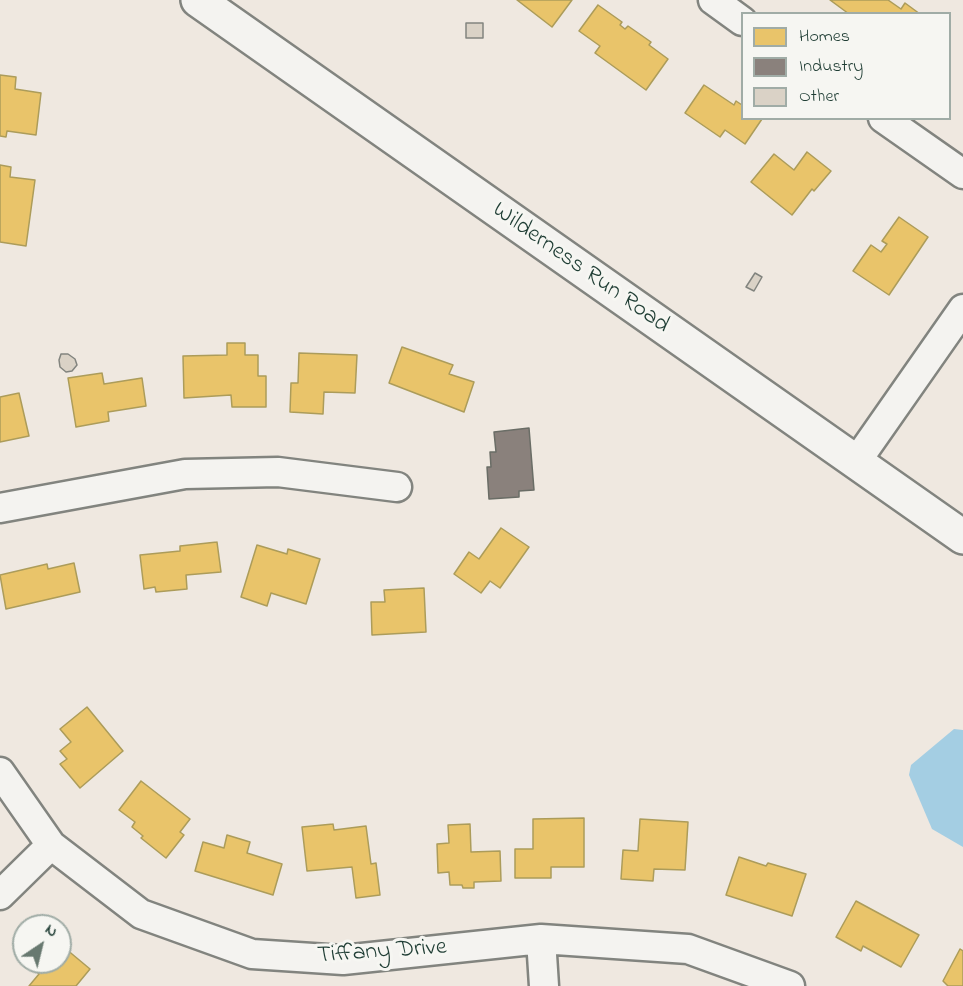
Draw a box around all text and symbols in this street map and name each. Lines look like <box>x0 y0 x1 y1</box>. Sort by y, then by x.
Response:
legend <box>741 12 951 120</box>
text: Homes <box>799 24 850 50</box>
text: Industry <box>799 54 863 80</box>
text: Other <box>799 84 839 110</box>
street label: Wilderness Run Road <box>486 197 674 341</box>
north arrow <box>12 914 72 974</box>
text: N <box>40 918 62 944</box>
street label: Tiffany Drive <box>316 934 448 972</box>

